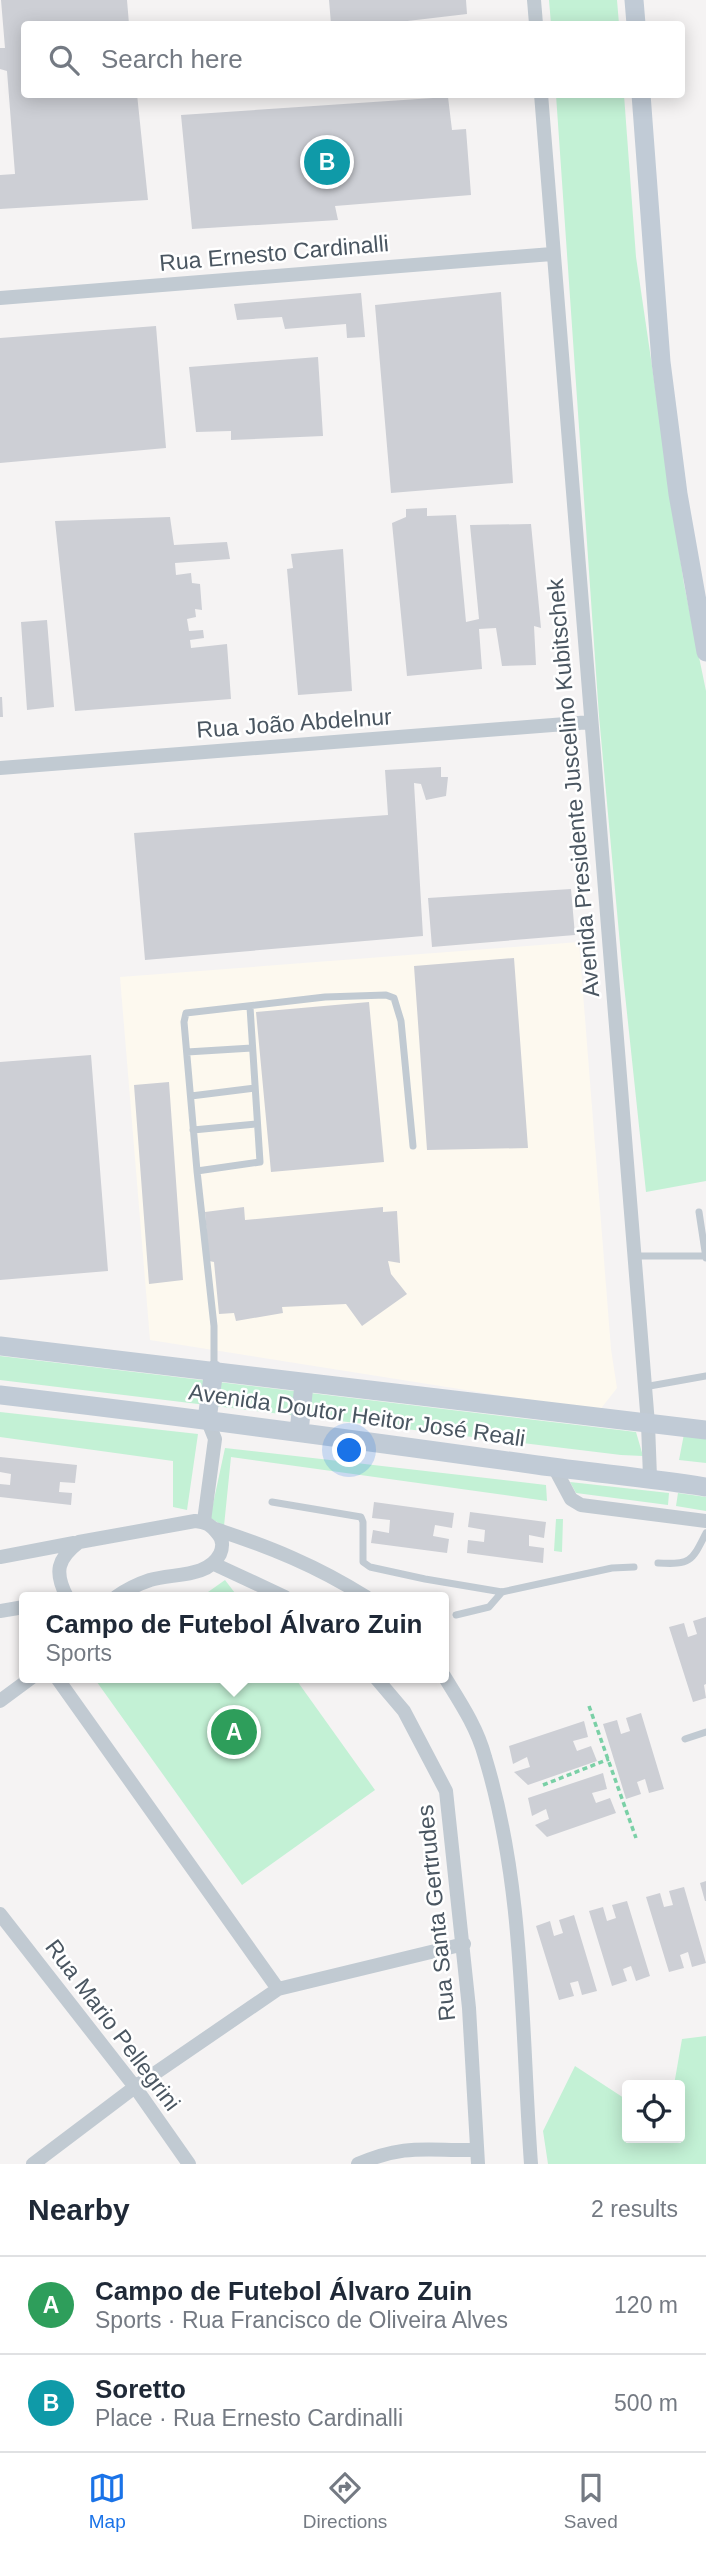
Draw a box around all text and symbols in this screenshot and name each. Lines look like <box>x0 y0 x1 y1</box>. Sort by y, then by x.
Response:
search box <box>21 21 685 98</box>
icon: search <box>45 41 83 79</box>
text: Search here <box>101 44 243 74</box>
pin: B <box>304 136 350 188</box>
street label: Rua Ernesto Cardinalli <box>158 230 390 276</box>
street label: Avenida Presidente Juscelino Kubitschek <box>542 577 604 998</box>
street label: Rua João Abdelnur <box>196 703 393 743</box>
street label: Avenida Doutor Heitor José Reali <box>187 1378 527 1452</box>
your location <box>332 1433 366 1467</box>
popup <box>19 1592 449 1683</box>
text: Campo de Futebol Álvaro Zuin <box>45 1609 423 1639</box>
text: Sports <box>45 1640 112 1666</box>
pin: A <box>211 1706 257 1758</box>
street label: Rua Santa Gertrudes <box>412 1804 460 2022</box>
street label: Rua Mario Pellegrini <box>40 1934 186 2116</box>
map controls <box>622 2080 685 2143</box>
button: locate <box>622 2080 685 2143</box>
text: Nearby <box>28 2193 130 2226</box>
text: 2 results <box>591 2196 678 2222</box>
text: Campo de Futebol Álvaro Zuin <box>95 2276 472 2306</box>
text: A <box>43 2292 59 2318</box>
text: 120 m <box>614 2292 678 2318</box>
text: Sports · Rua Francisco de Oliveira Alves <box>95 2307 508 2333</box>
text: Soretto <box>95 2374 186 2404</box>
text: B <box>43 2390 59 2416</box>
text: 500 m <box>614 2390 678 2416</box>
text: Place · Rua Ernesto Cardinalli <box>95 2405 403 2431</box>
tab: Map <box>88 2469 126 2533</box>
tab: Directions <box>303 2469 387 2533</box>
tab: Saved <box>564 2469 618 2533</box>

